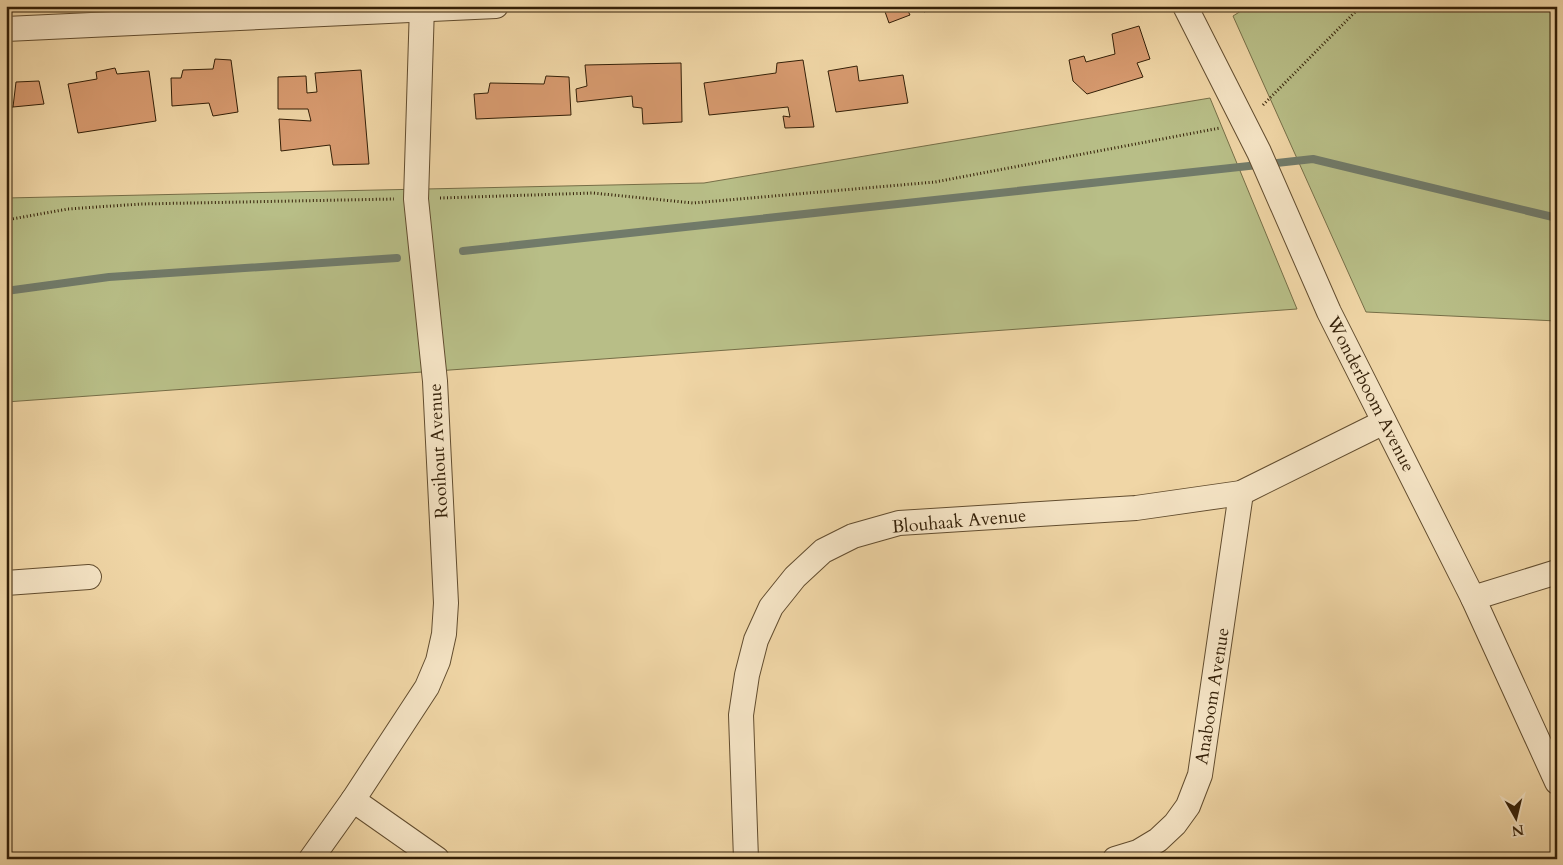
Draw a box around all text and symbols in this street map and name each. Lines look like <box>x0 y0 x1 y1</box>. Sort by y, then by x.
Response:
street label: Wonderboom Avenue <box>1320 311 1421 476</box>
street label: Rooihout Avenue <box>422 383 455 519</box>
street label: Blouhaak Avenue <box>891 503 1027 540</box>
street label: Anaboom Avenue <box>1189 626 1236 766</box>
north arrow <box>1490 792 1540 842</box>
text: N <box>1510 820 1525 841</box>

